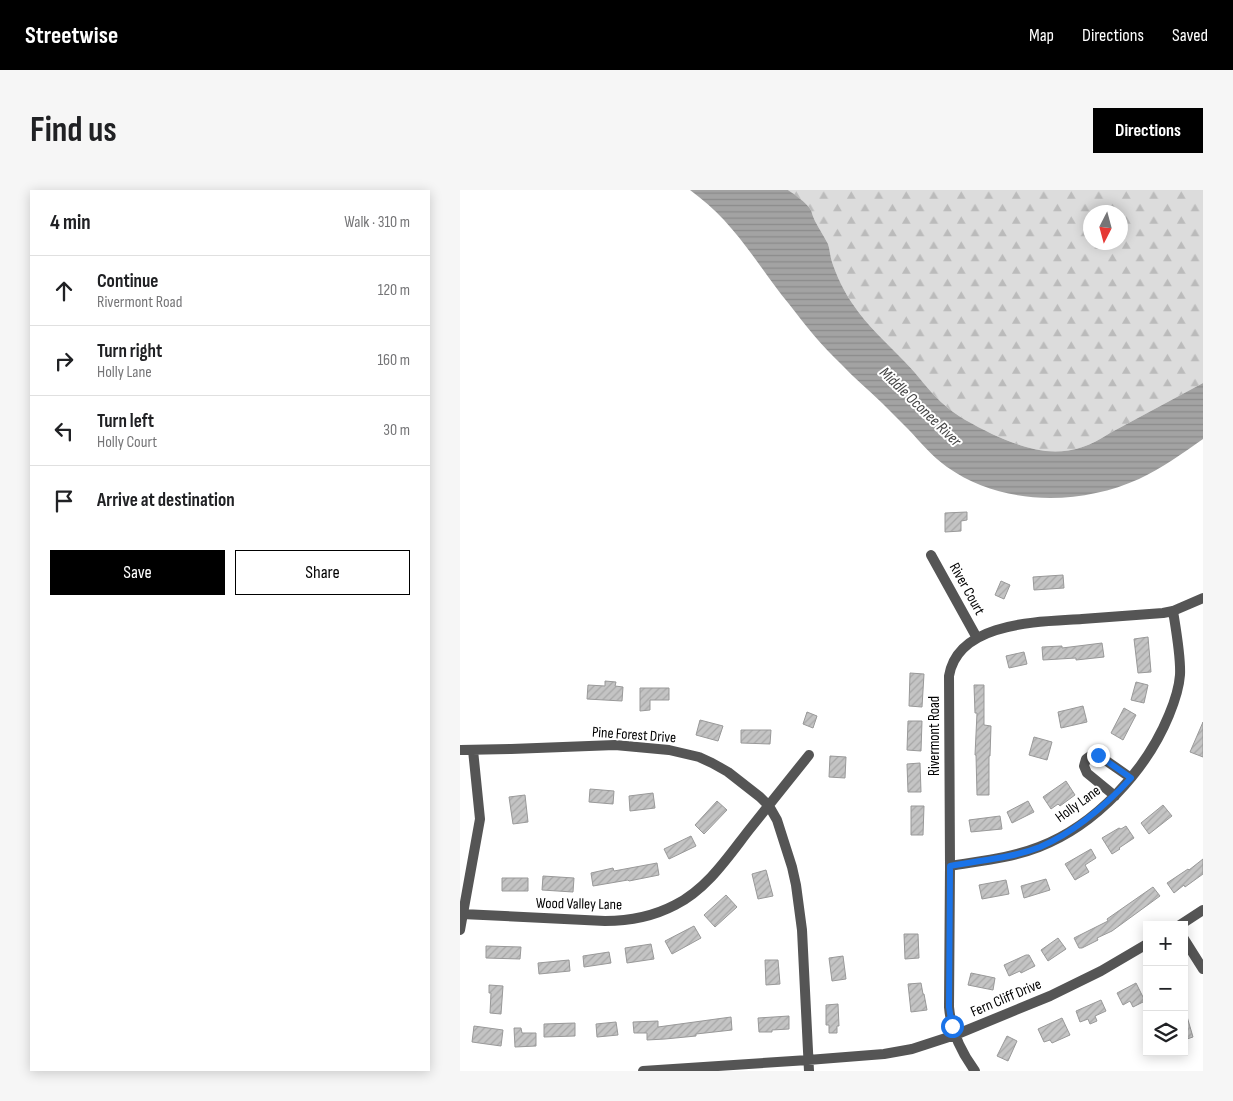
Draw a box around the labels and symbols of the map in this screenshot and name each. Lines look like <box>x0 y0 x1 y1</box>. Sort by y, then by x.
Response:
north arrow <box>1083 205 1128 250</box>
water label: Middle Oconee River <box>875 363 965 451</box>
street label: River Court <box>945 560 989 619</box>
street label: Rivermont Road <box>925 696 944 776</box>
street label: Pine Forest Drive <box>591 723 677 747</box>
route end <box>1087 744 1110 767</box>
street label: Holly Lane <box>1052 781 1104 827</box>
street label: Wood Valley Lane <box>536 894 622 914</box>
street label: Fern Cliff Drive <box>968 975 1044 1021</box>
route start <box>941 1015 964 1038</box>

